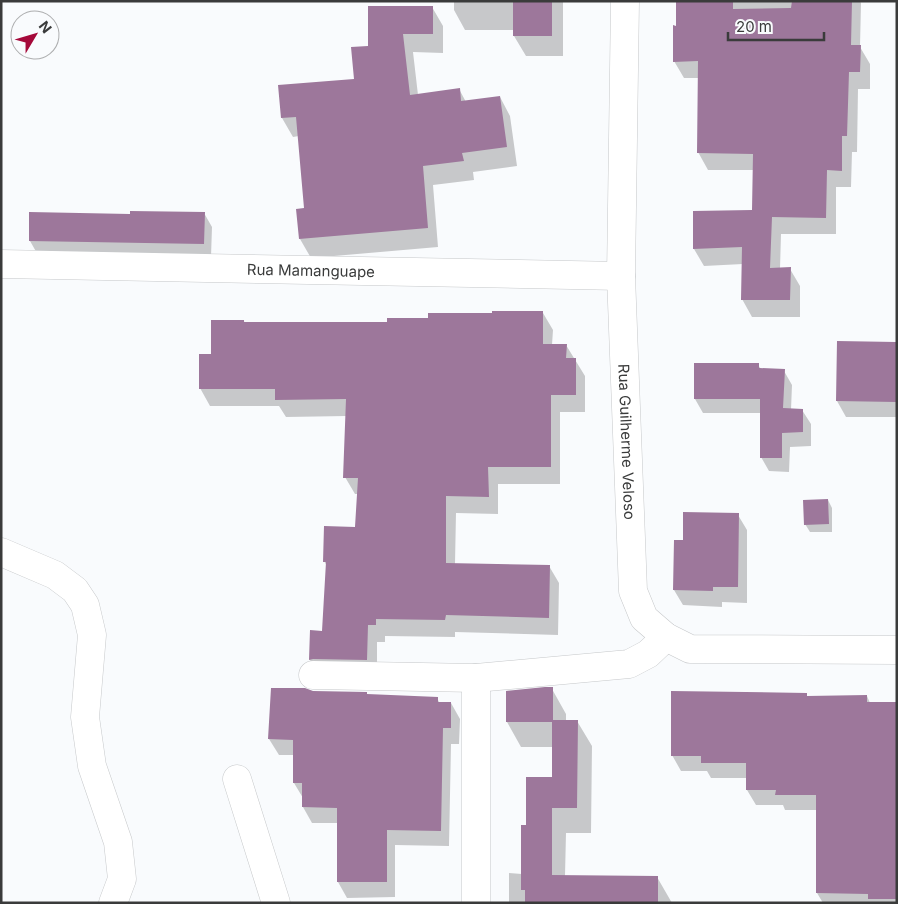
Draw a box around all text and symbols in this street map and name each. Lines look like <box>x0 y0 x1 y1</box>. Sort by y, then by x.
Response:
north arrow <box>10 10 60 60</box>
scale bar <box>728 10 824 42</box>
text: N <box>36 17 56 36</box>
text: 20 m <box>736 17 772 36</box>
street label: Rua Mamanguape <box>247 259 375 281</box>
street label: Rua Guilherme Veloso <box>615 364 640 520</box>

